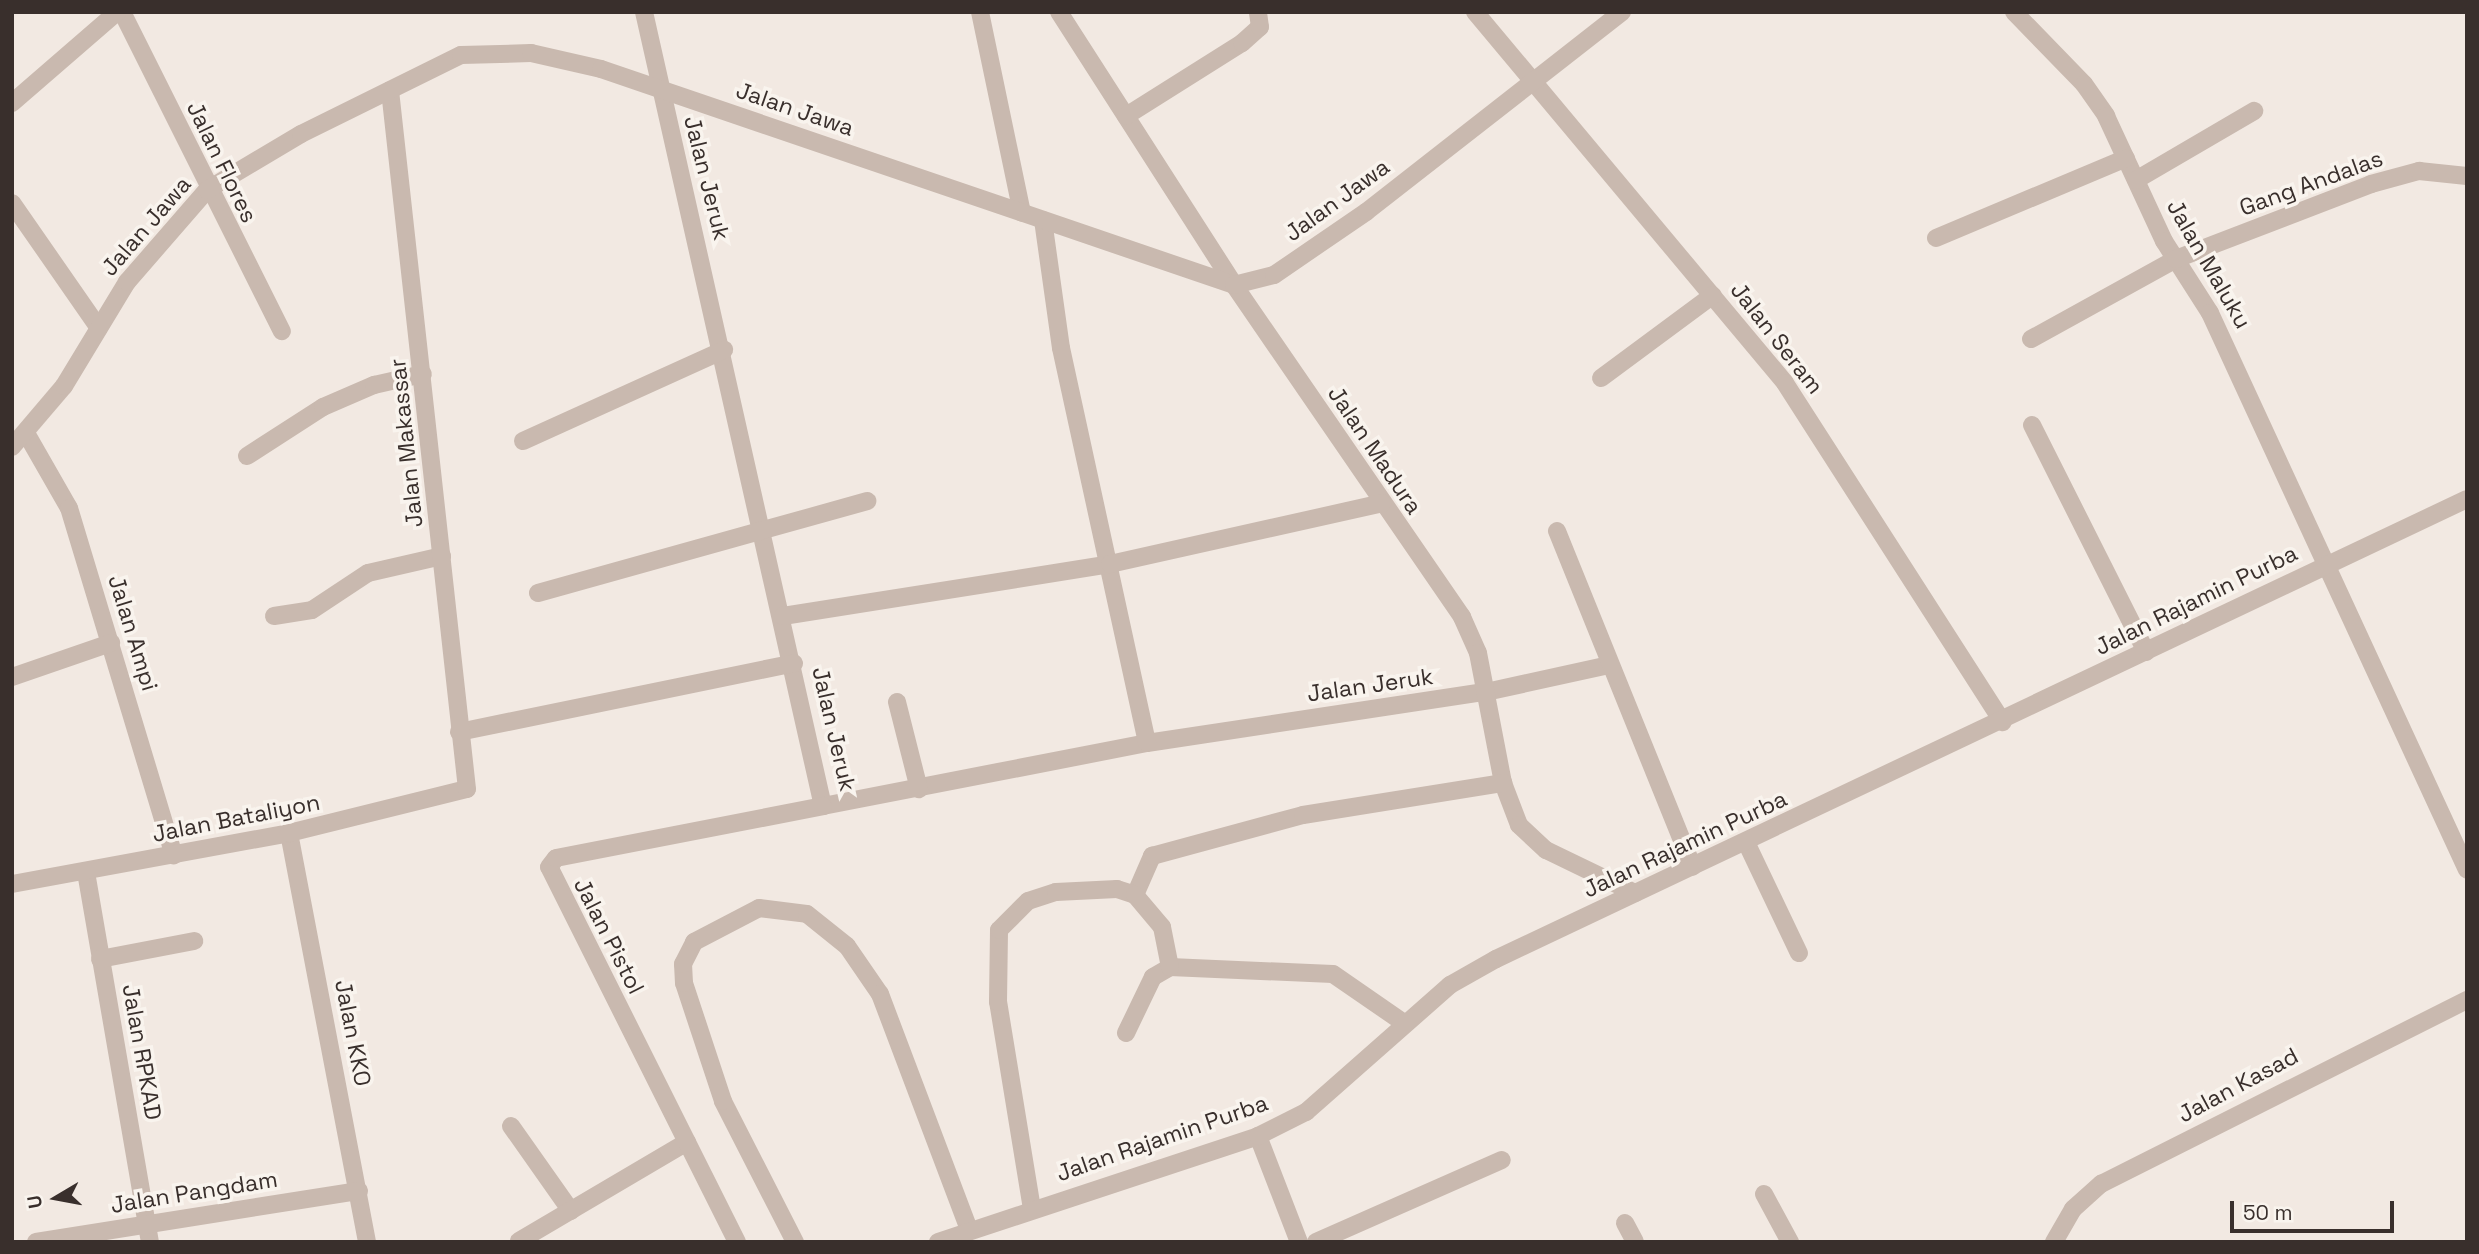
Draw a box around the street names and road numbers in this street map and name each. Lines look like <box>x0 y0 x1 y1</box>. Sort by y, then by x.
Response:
street label: Jalan Jawa <box>733 76 857 142</box>
street label: Jalan Flores <box>181 97 263 227</box>
street label: Jalan Jeruk <box>678 113 736 243</box>
street label: Gang Andalas <box>2235 144 2387 222</box>
street label: Jalan Jawa <box>1279 153 1395 247</box>
street label: Jalan Jawa <box>95 171 197 281</box>
street label: Jalan Maluku <box>2161 195 2257 333</box>
street label: Jalan Seram <box>1725 277 1829 399</box>
street label: Jalan Makassar <box>383 357 429 529</box>
street label: Jalan Madura <box>1322 381 1428 519</box>
street label: Jalan Rajamin Purba <box>2090 539 2302 661</box>
street label: Jalan Ampi <box>102 572 164 694</box>
street label: Jalan Jeruk <box>1305 662 1435 708</box>
street label: Jalan Jeruk <box>806 664 862 794</box>
street label: Jalan Rajamin Purba <box>1579 785 1791 903</box>
street label: Jalan Bataliyon <box>150 788 322 848</box>
street label: Jalan Pistol <box>568 873 650 999</box>
street label: Jalan KKO <box>329 977 377 1089</box>
street label: Jalan RPKAD <box>116 982 168 1122</box>
street label: Jalan Kasad <box>2173 1042 2303 1128</box>
street label: Jalan Rajamin Purba <box>1053 1089 1271 1187</box>
street label: Jalan Pangdam <box>109 1165 279 1219</box>

